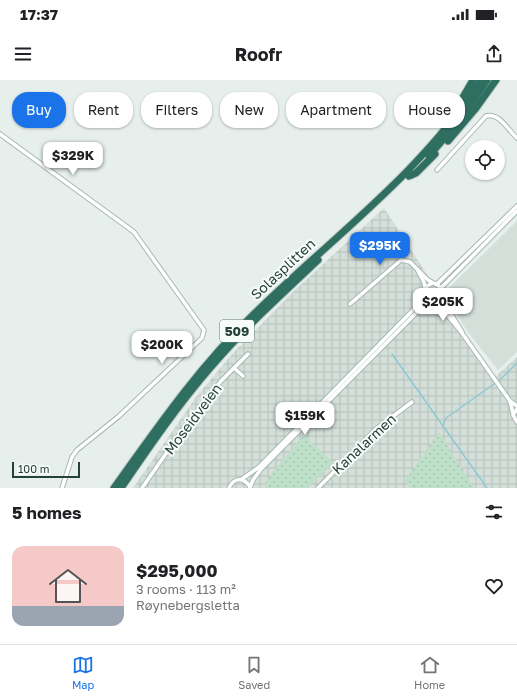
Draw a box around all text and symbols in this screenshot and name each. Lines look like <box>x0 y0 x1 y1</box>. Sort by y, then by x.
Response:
text: 17:37 <box>20 5 58 23</box>
icon: menu <box>12 43 34 65</box>
text: Roofr <box>235 43 282 65</box>
icon: share <box>483 43 505 65</box>
chip: Buy <box>12 92 66 128</box>
chip: Rent <box>74 92 133 128</box>
chip: Filters <box>141 92 212 128</box>
chip: New <box>220 92 278 128</box>
chip: Apartment <box>286 92 386 128</box>
chip: House <box>394 92 465 128</box>
map controls <box>465 140 505 180</box>
button: locate <box>465 140 505 180</box>
pin: $329K <box>45 142 101 176</box>
text: $329K <box>52 147 94 163</box>
pin: $295K <box>352 232 408 266</box>
street label: Solasplitten <box>247 235 318 303</box>
text: $295K <box>359 237 401 253</box>
pin: $205K <box>415 288 471 322</box>
text: $205K <box>422 293 464 309</box>
road number: 509 <box>220 320 254 342</box>
pin: $200K <box>134 331 190 365</box>
text: $200K <box>141 336 183 352</box>
street label: Moseidveien <box>160 380 225 458</box>
pin: $159K <box>277 402 333 436</box>
text: $159K <box>284 407 326 423</box>
street label: Kanalarmen <box>328 410 399 477</box>
scale bar <box>12 460 80 479</box>
text: 100 m <box>18 462 49 475</box>
icon: filters <box>483 501 505 523</box>
text: 5 homes <box>12 502 82 523</box>
text: $295,000 <box>136 560 218 581</box>
icon: home <box>44 562 92 610</box>
icon: heart <box>483 575 505 597</box>
text: 3 rooms · 113 m² <box>136 581 236 597</box>
text: Røynebergsletta <box>136 597 240 613</box>
tab: Map <box>72 654 94 691</box>
tab: Saved <box>238 654 270 691</box>
tab: Home <box>414 654 445 691</box>

